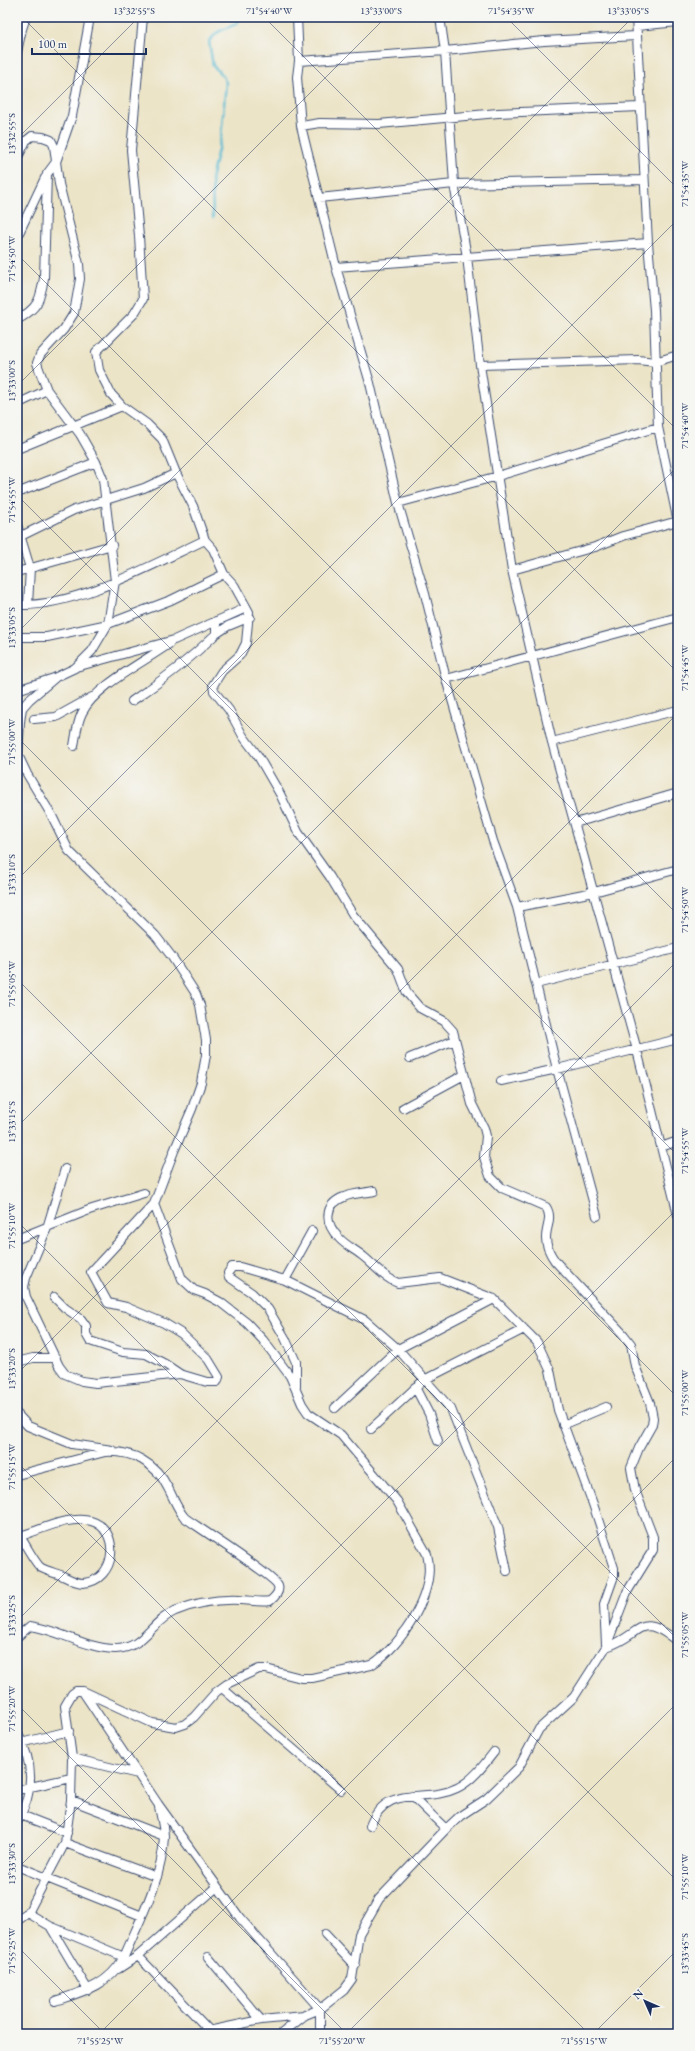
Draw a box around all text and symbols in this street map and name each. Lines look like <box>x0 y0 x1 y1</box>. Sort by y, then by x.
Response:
text: 13°32'55"S <box>113 4 155 17</box>
text: 71°54'40"W <box>246 4 293 17</box>
text: 13°33'00"S <box>360 4 402 17</box>
text: 71°54'35"W <box>488 4 535 17</box>
text: 13°33'05"S <box>607 4 649 17</box>
scale bar <box>32 30 146 56</box>
text: 100 m <box>38 36 68 52</box>
text: 13°32'55"S <box>5 113 18 155</box>
text: 71°54'35"W <box>678 160 691 207</box>
text: 71°54'50"W <box>5 235 18 282</box>
text: 13°33'00"S <box>5 360 18 402</box>
text: 71°54'40"W <box>678 402 691 449</box>
text: 71°54'55"W <box>5 476 18 523</box>
text: 13°33'05"S <box>5 607 18 649</box>
text: 71°54'45"W <box>678 644 691 691</box>
text: 71°55'00"W <box>5 718 18 765</box>
text: 13°33'10"S <box>5 854 18 896</box>
text: 71°54'50"W <box>678 886 691 933</box>
text: 71°55'05"W <box>5 960 18 1007</box>
text: 13°33'15"S <box>5 1101 18 1143</box>
text: 71°54'55"W <box>678 1127 691 1174</box>
text: 71°55'10"W <box>5 1202 18 1249</box>
text: 13°33'20"S <box>5 1348 18 1390</box>
text: 71°55'00"W <box>678 1369 691 1416</box>
text: 71°55'15"W <box>5 1443 18 1490</box>
text: 13°33'25"S <box>5 1595 18 1637</box>
text: 71°55'05"W <box>678 1611 691 1658</box>
text: 71°55'20"W <box>5 1685 18 1732</box>
text: 13°33'30"S <box>5 1843 18 1885</box>
text: 71°55'10"W <box>678 1853 691 1900</box>
text: 71°55'25"W <box>5 1927 18 1974</box>
text: 13°33'45"S <box>678 1933 691 1975</box>
north arrow <box>625 1981 665 2021</box>
text: N <box>630 1986 646 2002</box>
text: 71°55'25"W <box>77 2034 124 2047</box>
text: 71°55'20"W <box>319 2034 366 2047</box>
text: 71°55'15"W <box>561 2034 608 2047</box>

